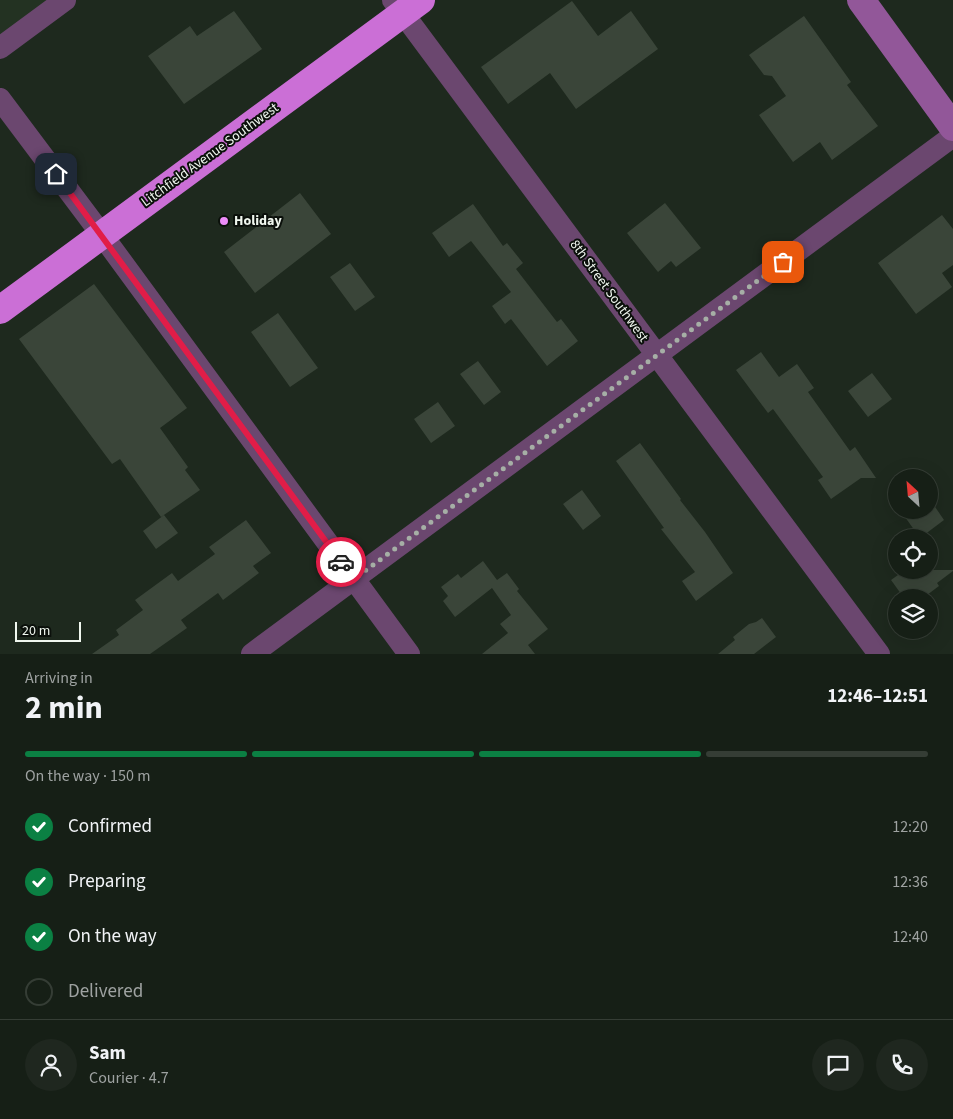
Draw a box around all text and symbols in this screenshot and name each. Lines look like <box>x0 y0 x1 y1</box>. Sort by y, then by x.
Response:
street label: Litchfield Avenue Southwest <box>137 98 283 212</box>
pin <box>35 153 77 195</box>
icon: home <box>42 160 70 188</box>
place label: Holiday <box>234 211 282 231</box>
marker: Holiday <box>218 215 230 227</box>
street label: 8th Street Southwest <box>565 236 653 347</box>
pin <box>762 241 804 283</box>
icon: bag <box>769 248 797 276</box>
north arrow <box>888 469 938 519</box>
map controls <box>888 469 938 639</box>
button: locate <box>888 529 938 579</box>
courier <box>316 537 366 587</box>
icon: car <box>327 548 355 576</box>
button: layers <box>888 589 938 639</box>
scale bar <box>15 619 81 642</box>
text: 20 m <box>22 621 50 641</box>
text: Arriving in <box>25 667 93 689</box>
text: 12:46–12:51 <box>827 683 928 710</box>
text: 2 min <box>25 685 103 731</box>
text: On the way · 150 m <box>25 765 150 787</box>
icon: check <box>25 813 53 841</box>
text: Confirmed <box>68 813 152 840</box>
text: 12:20 <box>892 816 928 838</box>
icon: check <box>25 868 53 896</box>
text: Preparing <box>68 868 146 895</box>
text: 12:36 <box>892 871 928 893</box>
icon: check <box>25 923 53 951</box>
text: On the way <box>68 923 157 950</box>
text: 12:40 <box>892 926 928 948</box>
text: Delivered <box>68 978 143 1005</box>
button: person <box>25 1039 77 1091</box>
button: chat <box>812 1039 864 1091</box>
button: phone <box>876 1039 928 1091</box>
text: Sam <box>89 1040 126 1067</box>
text: Courier · 4.7 <box>89 1067 169 1089</box>

